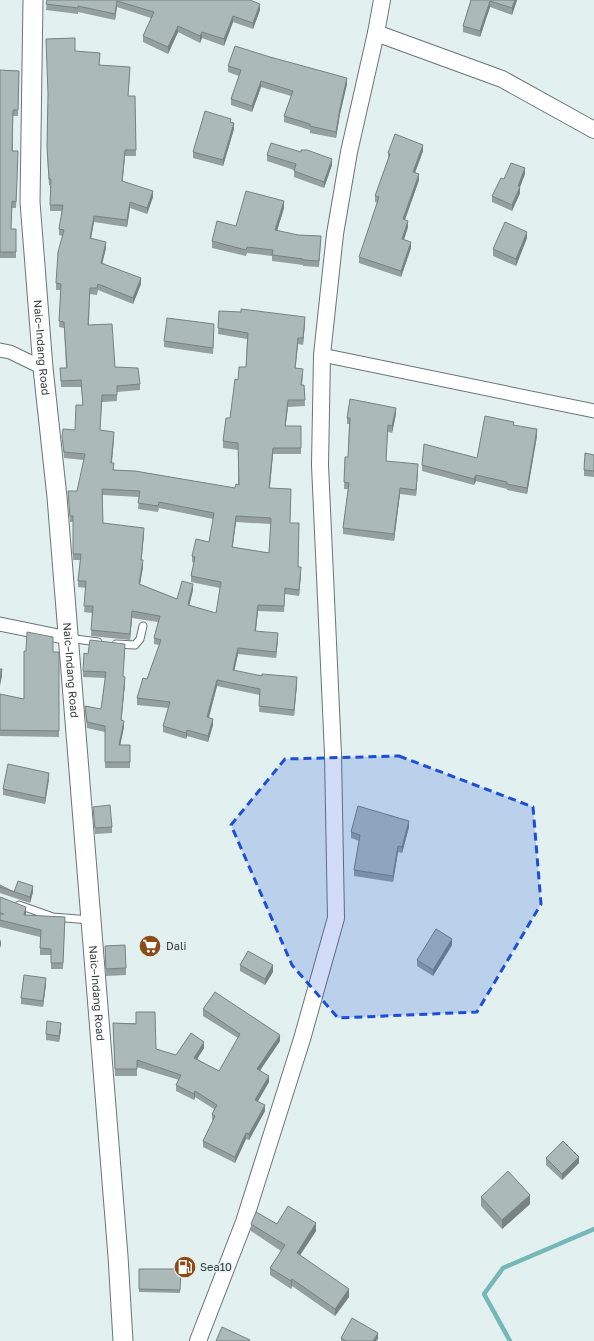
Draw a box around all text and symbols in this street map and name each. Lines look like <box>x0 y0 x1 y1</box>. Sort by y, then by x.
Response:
street label: Naic–Indang Road <box>32 299 53 396</box>
street label: Naic–Indang Road <box>61 622 82 718</box>
supermarket icon: Dali <box>137 933 163 959</box>
place label: Dali <box>166 939 186 952</box>
street label: Naic–Indang Road <box>87 945 108 1041</box>
fuel station icon: Sea10 <box>172 1254 198 1280</box>
place label: Sea10 <box>200 1260 232 1273</box>

